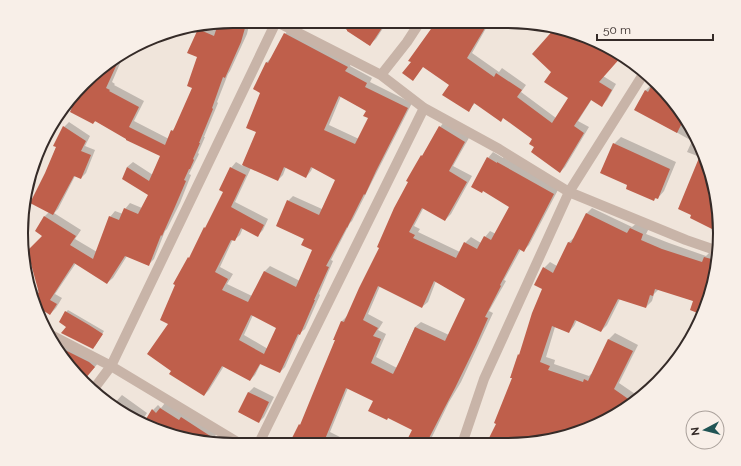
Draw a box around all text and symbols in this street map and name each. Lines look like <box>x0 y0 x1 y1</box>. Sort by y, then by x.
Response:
scale bar <box>597 16 713 42</box>
text: 50 m <box>603 23 631 37</box>
north arrow <box>685 410 725 450</box>
text: N <box>689 426 703 436</box>

